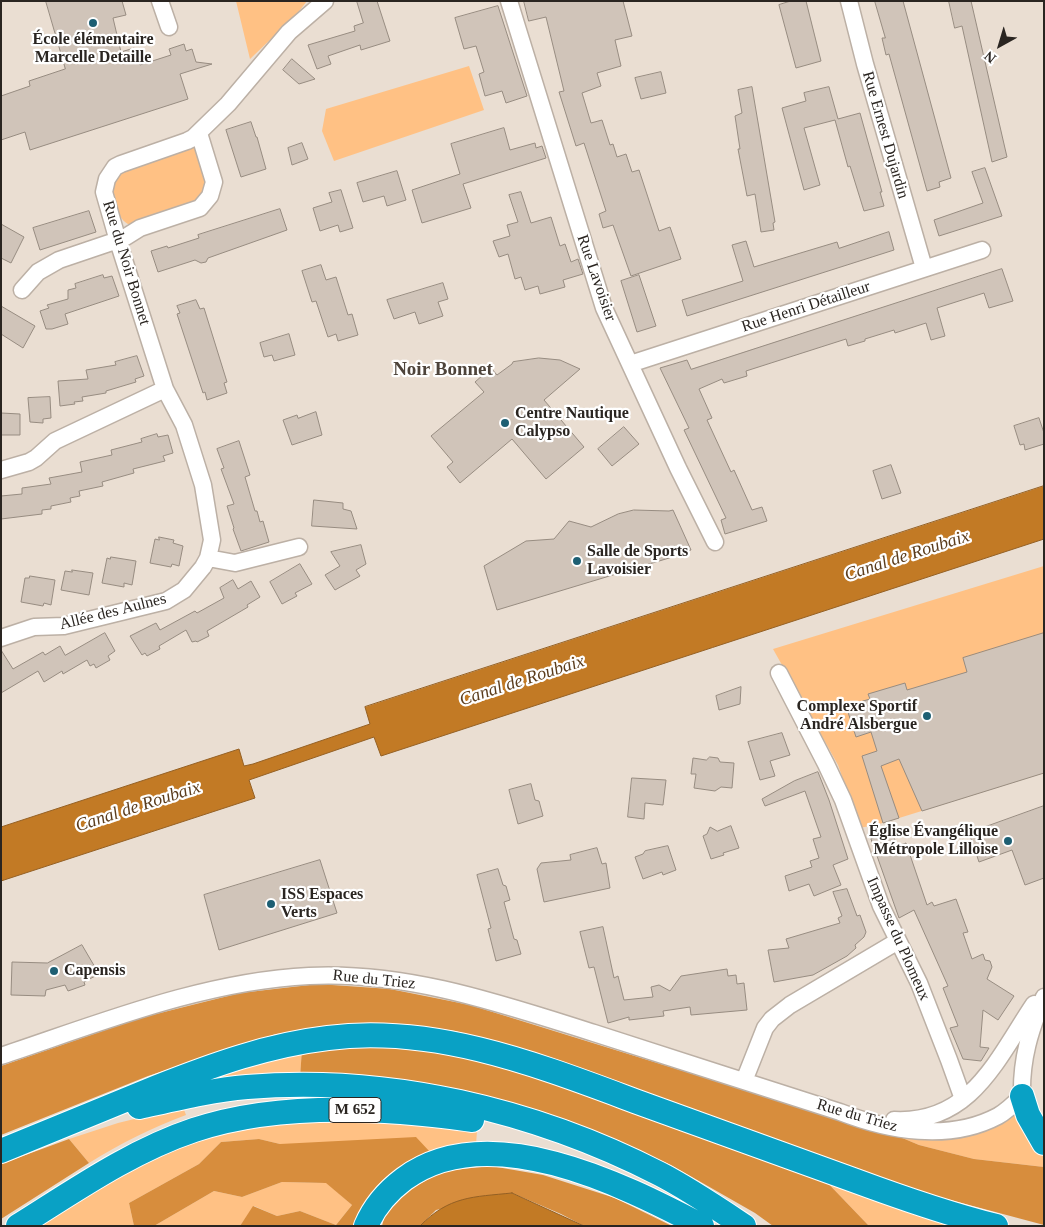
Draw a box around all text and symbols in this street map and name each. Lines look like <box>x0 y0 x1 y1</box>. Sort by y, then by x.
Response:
marker: École élémentaire Marcelle Detaille <box>87 17 99 29</box>
north arrow <box>975 20 1025 70</box>
place label: École élémentaire Marcelle Detaille <box>33 30 153 68</box>
text: N <box>982 48 999 66</box>
street label: Rue Ernest Dujardin <box>858 69 912 201</box>
street label: Rue du Noir Bonnet <box>98 198 154 328</box>
street label: Rue Lavoisier <box>572 232 620 324</box>
street label: Rue Henri Détailleur <box>739 277 873 337</box>
district label: Noir Bonnet <box>393 359 493 381</box>
place label: Centre Nautique Calypso <box>515 404 629 442</box>
marker: Centre Nautique Calypso <box>499 417 511 429</box>
water label: Canal de Roubaix <box>842 526 972 586</box>
place label: Salle de Sports Lavoisier <box>587 542 688 580</box>
marker: Salle de Sports Lavoisier <box>571 555 583 567</box>
street label: Allée des Aulnes <box>58 589 168 635</box>
water label: Canal de Roubaix <box>457 651 587 711</box>
place label: Complexe Sportif André Alsbergue <box>797 697 917 735</box>
marker: Complexe Sportif André Alsbergue <box>921 710 933 722</box>
water label: Canal de Roubaix <box>73 777 203 837</box>
place label: Église Évangélique Métropole Lilloise <box>869 822 998 860</box>
marker: Église Évangélique Métropole Lilloise <box>1002 835 1014 847</box>
street label: Impasse du Plomeux <box>862 874 934 1004</box>
place label: ISS Espaces Verts <box>281 885 363 923</box>
marker: ISS Espaces Verts <box>265 898 277 910</box>
place label: Capensis <box>64 961 125 981</box>
marker: Capensis <box>48 965 60 977</box>
street label: Rue du Triez <box>332 966 416 994</box>
street label: Rue du Triez <box>814 1095 900 1137</box>
road number: M 652 <box>329 1098 381 1122</box>

